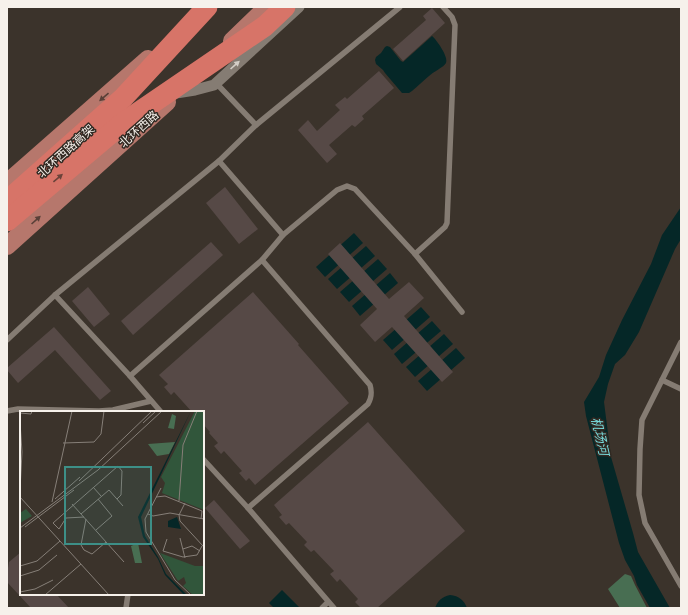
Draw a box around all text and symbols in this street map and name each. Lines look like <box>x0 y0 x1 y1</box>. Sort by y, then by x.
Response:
one-way arrow <box>230 61 240 70</box>
one-way arrow <box>99 93 110 102</box>
street label: 北环西路 <box>114 106 162 150</box>
street label: 北环西路高架 <box>33 120 97 180</box>
one-way arrow <box>53 173 64 182</box>
one-way arrow <box>31 215 41 224</box>
inset map <box>20 411 204 595</box>
water label: 机场河 <box>587 415 615 460</box>

